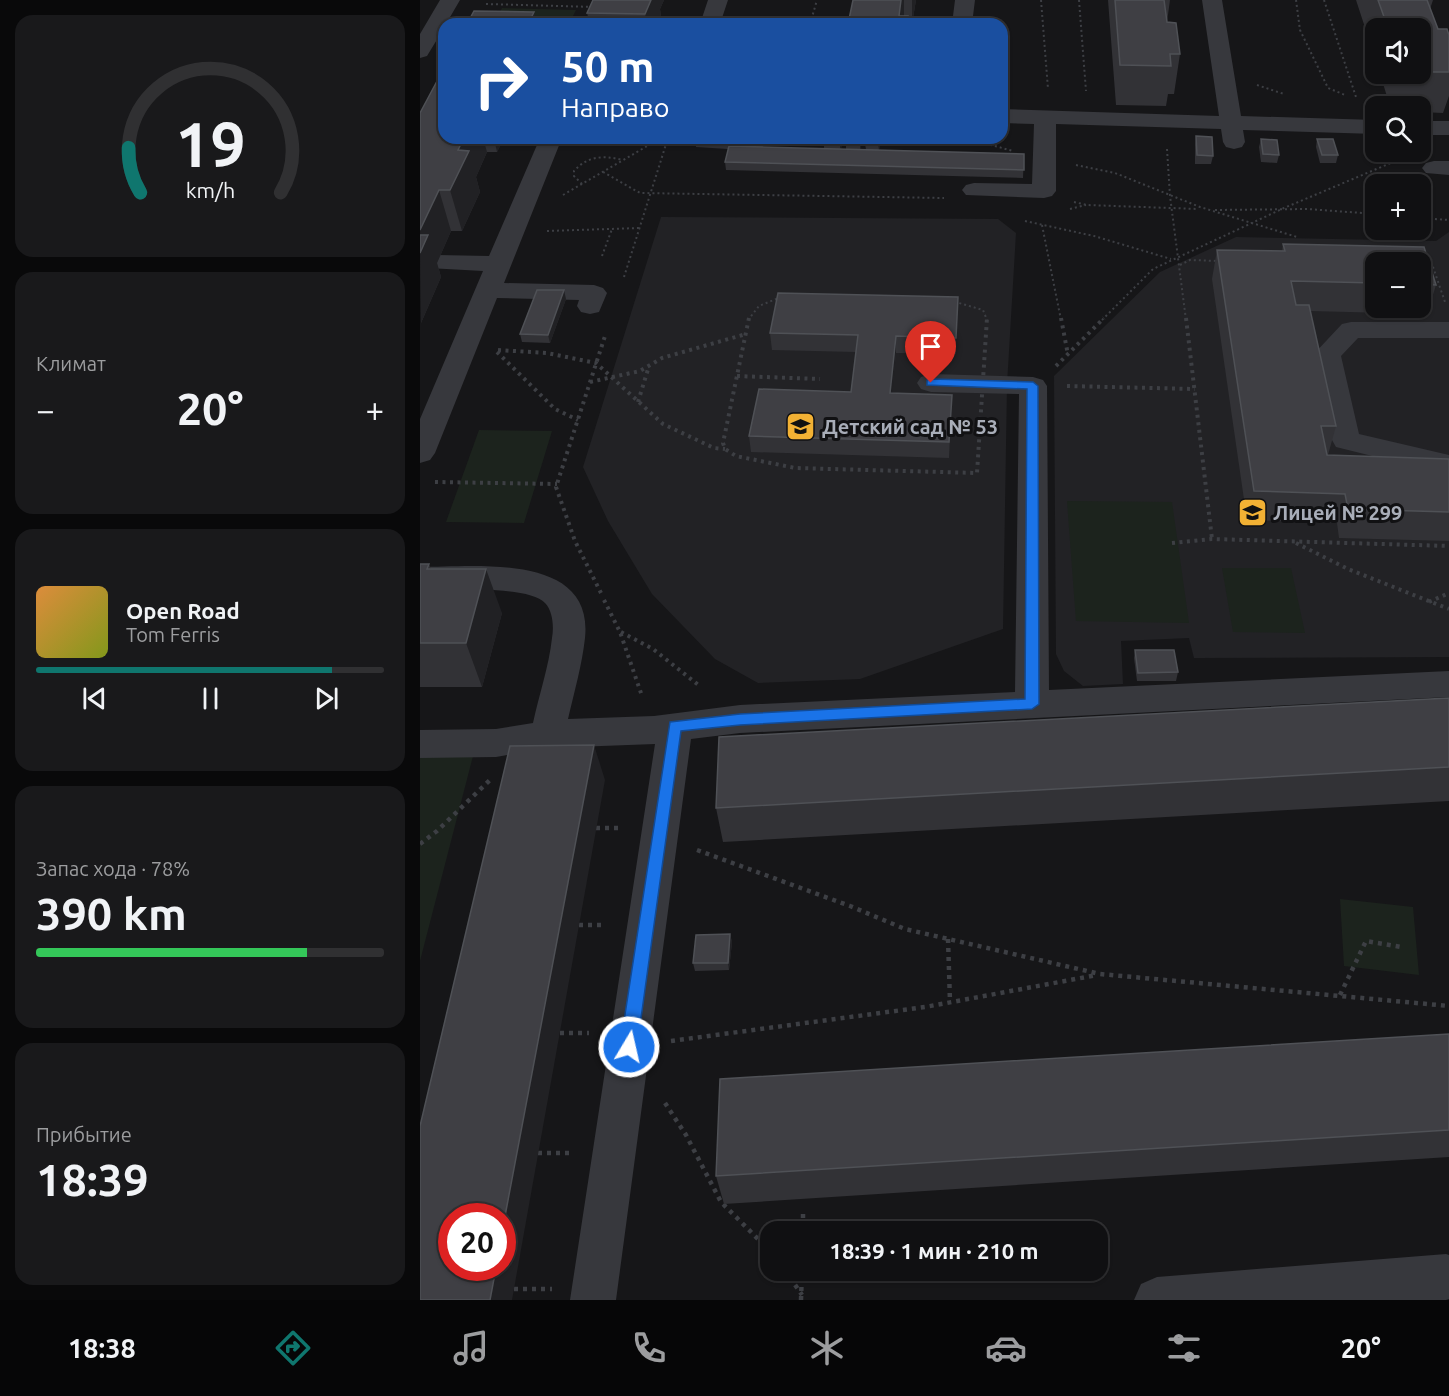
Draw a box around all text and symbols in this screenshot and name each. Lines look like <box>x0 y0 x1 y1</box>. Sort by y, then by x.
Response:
map controls <box>1365 18 1431 318</box>
button: sound <box>1365 18 1431 84</box>
icon: right <box>462 42 540 120</box>
text: 50 m <box>561 43 655 90</box>
text: Направо <box>561 92 670 122</box>
button: search <box>1365 96 1431 162</box>
text: 19 <box>175 109 245 179</box>
button: + <box>1365 174 1431 240</box>
text: km/h <box>185 178 235 202</box>
button: − <box>1365 252 1431 318</box>
pin <box>905 321 956 383</box>
icon: arrive <box>914 330 947 363</box>
text: Климат <box>36 352 106 375</box>
text: 20° <box>177 383 243 434</box>
text: − <box>36 391 55 428</box>
text: + <box>365 391 384 428</box>
school or university icon: Детский сад № 53 <box>785 410 817 442</box>
place label: Детский сад № 53 <box>822 415 998 438</box>
school or university icon: Лицей № 299 <box>1236 496 1268 528</box>
place label: Лицей № 299 <box>1273 501 1402 524</box>
text: Open Road <box>126 598 240 623</box>
text: Tom Ferris <box>126 623 220 646</box>
icon: previous <box>78 682 111 715</box>
icon: pause <box>194 682 227 715</box>
icon: next <box>310 682 343 715</box>
text: Запас хода · 78% <box>36 857 190 880</box>
text: 390 km <box>36 888 187 939</box>
position arrow <box>597 1015 661 1079</box>
text: Прибытие <box>36 1123 132 1146</box>
text: 18:39 <box>36 1154 149 1205</box>
speed limit sign: 20 <box>438 1203 516 1281</box>
text: 18:39 · 1 мин · 210 m <box>830 1238 1038 1263</box>
icon: directions <box>272 1327 314 1369</box>
icon: music <box>450 1327 492 1369</box>
icon: phone <box>628 1327 670 1369</box>
icon: climate <box>806 1327 848 1369</box>
icon: car <box>985 1327 1027 1369</box>
icon: filters <box>1163 1327 1205 1369</box>
text: 18:38 <box>68 1333 136 1363</box>
text: 20° <box>1341 1333 1381 1363</box>

